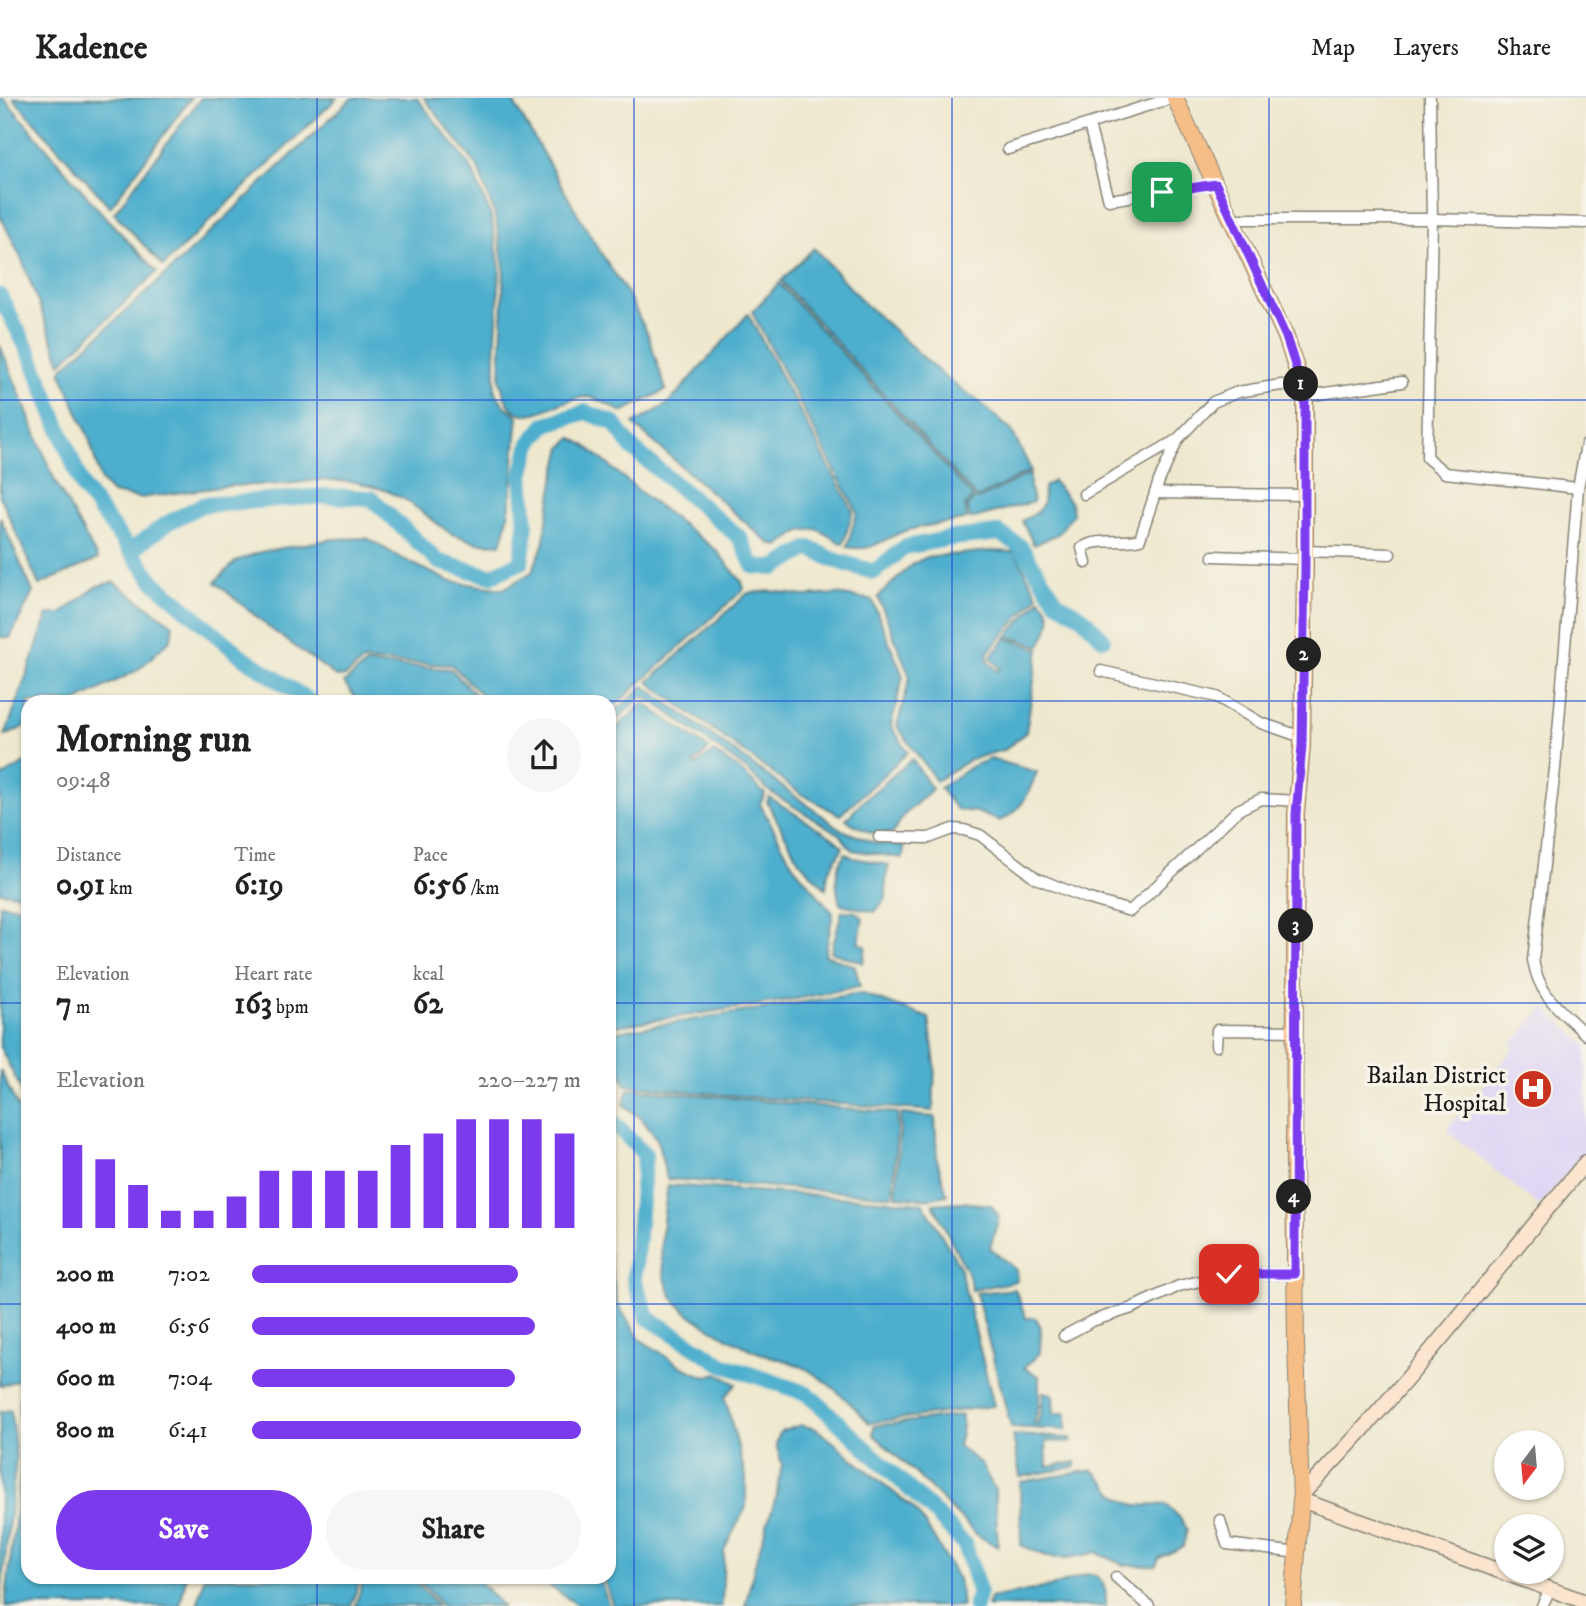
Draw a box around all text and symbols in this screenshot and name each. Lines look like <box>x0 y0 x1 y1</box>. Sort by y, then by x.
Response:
text: Kadence <box>35 28 147 69</box>
text: Map <box>1311 33 1355 63</box>
text: Layers <box>1393 33 1459 63</box>
text: Share <box>1497 33 1551 63</box>
pin <box>1132 162 1192 222</box>
icon: arrive <box>1143 173 1181 211</box>
pin: 1 <box>1284 366 1318 402</box>
text: 1 <box>1297 372 1304 395</box>
pin: 2 <box>1286 638 1322 672</box>
text: 2 <box>1299 643 1308 666</box>
text: Morning run <box>56 716 251 764</box>
button: share <box>507 718 581 792</box>
text: 09:48 <box>56 766 111 795</box>
text: Distance <box>56 844 121 867</box>
text: Time <box>234 844 276 867</box>
text: Pace <box>413 844 448 867</box>
text: 0.91 <box>56 867 105 904</box>
text: 6:19 <box>234 867 284 904</box>
text: 6:56 <box>413 867 467 904</box>
text: km <box>105 877 133 900</box>
text: /km <box>467 877 500 900</box>
pin: 3 <box>1278 908 1314 944</box>
text: 3 <box>1292 914 1299 937</box>
text: Elevation <box>56 963 130 986</box>
text: Heart rate <box>234 963 312 986</box>
text: kcal <box>413 963 444 986</box>
text: 7 <box>56 986 72 1023</box>
text: 163 <box>234 986 272 1023</box>
text: 62 <box>413 986 443 1023</box>
text: m <box>72 996 90 1019</box>
text: bpm <box>272 996 309 1019</box>
place label: Bailan District Hospital <box>1366 1061 1507 1119</box>
text: Elevation <box>56 1066 145 1095</box>
text: 220–227 m <box>478 1066 581 1095</box>
hospital icon: Bailan District Hospital <box>1512 1068 1554 1110</box>
pin: 4 <box>1276 1180 1312 1214</box>
text: 4 <box>1288 1185 1299 1208</box>
pin <box>1199 1244 1259 1304</box>
icon: check <box>1210 1255 1248 1293</box>
text: 200 m <box>56 1260 114 1289</box>
text: 7:02 <box>168 1260 210 1289</box>
text: 400 m <box>56 1312 116 1341</box>
text: 6:56 <box>168 1312 209 1341</box>
text: 600 m <box>56 1364 115 1393</box>
text: 7:04 <box>168 1364 212 1393</box>
text: 800 m <box>56 1416 114 1445</box>
text: 6:41 <box>168 1416 208 1445</box>
north arrow <box>1494 1430 1564 1500</box>
map controls <box>1494 1430 1564 1584</box>
button: Save <box>56 1490 312 1570</box>
button: Share <box>326 1490 581 1570</box>
button: layers <box>1494 1514 1564 1584</box>

